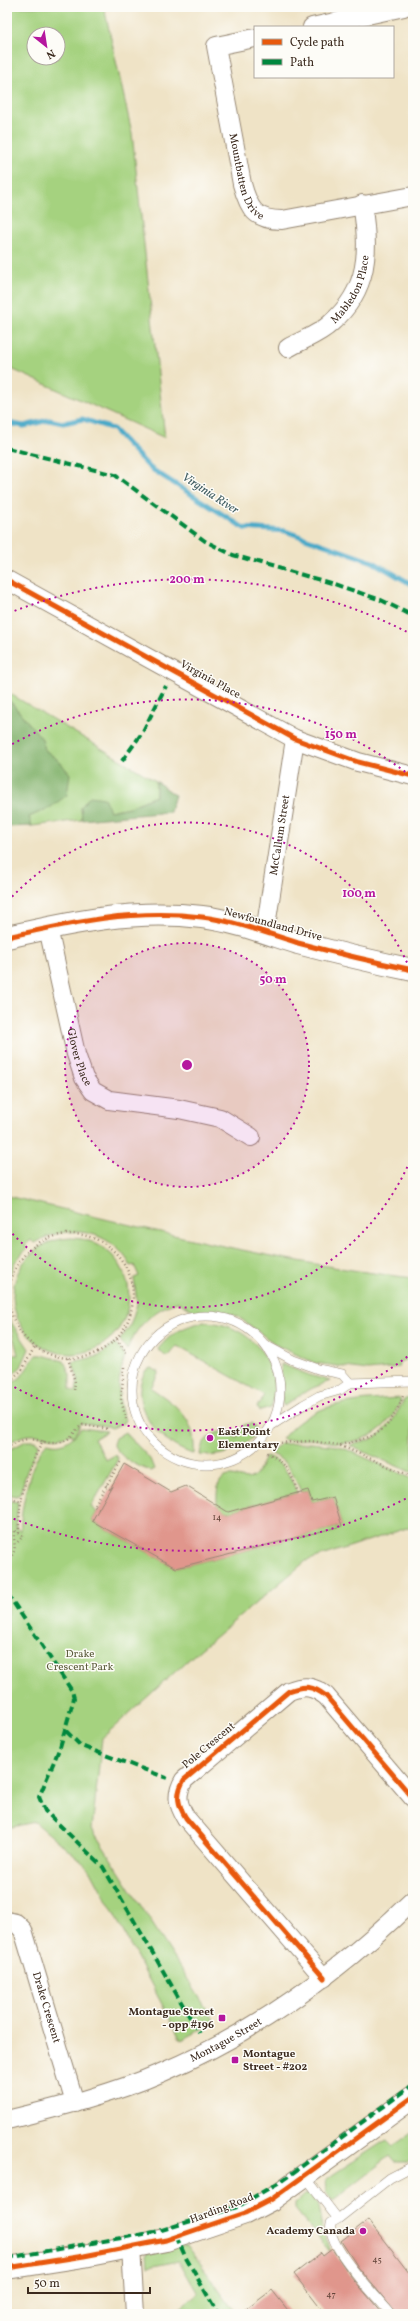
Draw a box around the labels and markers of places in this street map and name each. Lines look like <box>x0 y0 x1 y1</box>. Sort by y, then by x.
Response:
centre of rings <box>180 1058 194 1072</box>
place label: East Point Elementary <box>218 1425 280 1453</box>
marker: East Point Elementary <box>205 1433 215 1443</box>
place label: Montague Street - opp #196 <box>129 2005 214 2033</box>
marker: Montague Street - opp #196 <box>217 2013 227 2023</box>
place label: Montague Street - #202 <box>243 2047 308 2075</box>
marker: Montague Street - #202 <box>230 2055 240 2065</box>
place label: Academy Canada <box>267 2224 355 2239</box>
marker: Academy Canada <box>358 2226 368 2236</box>

